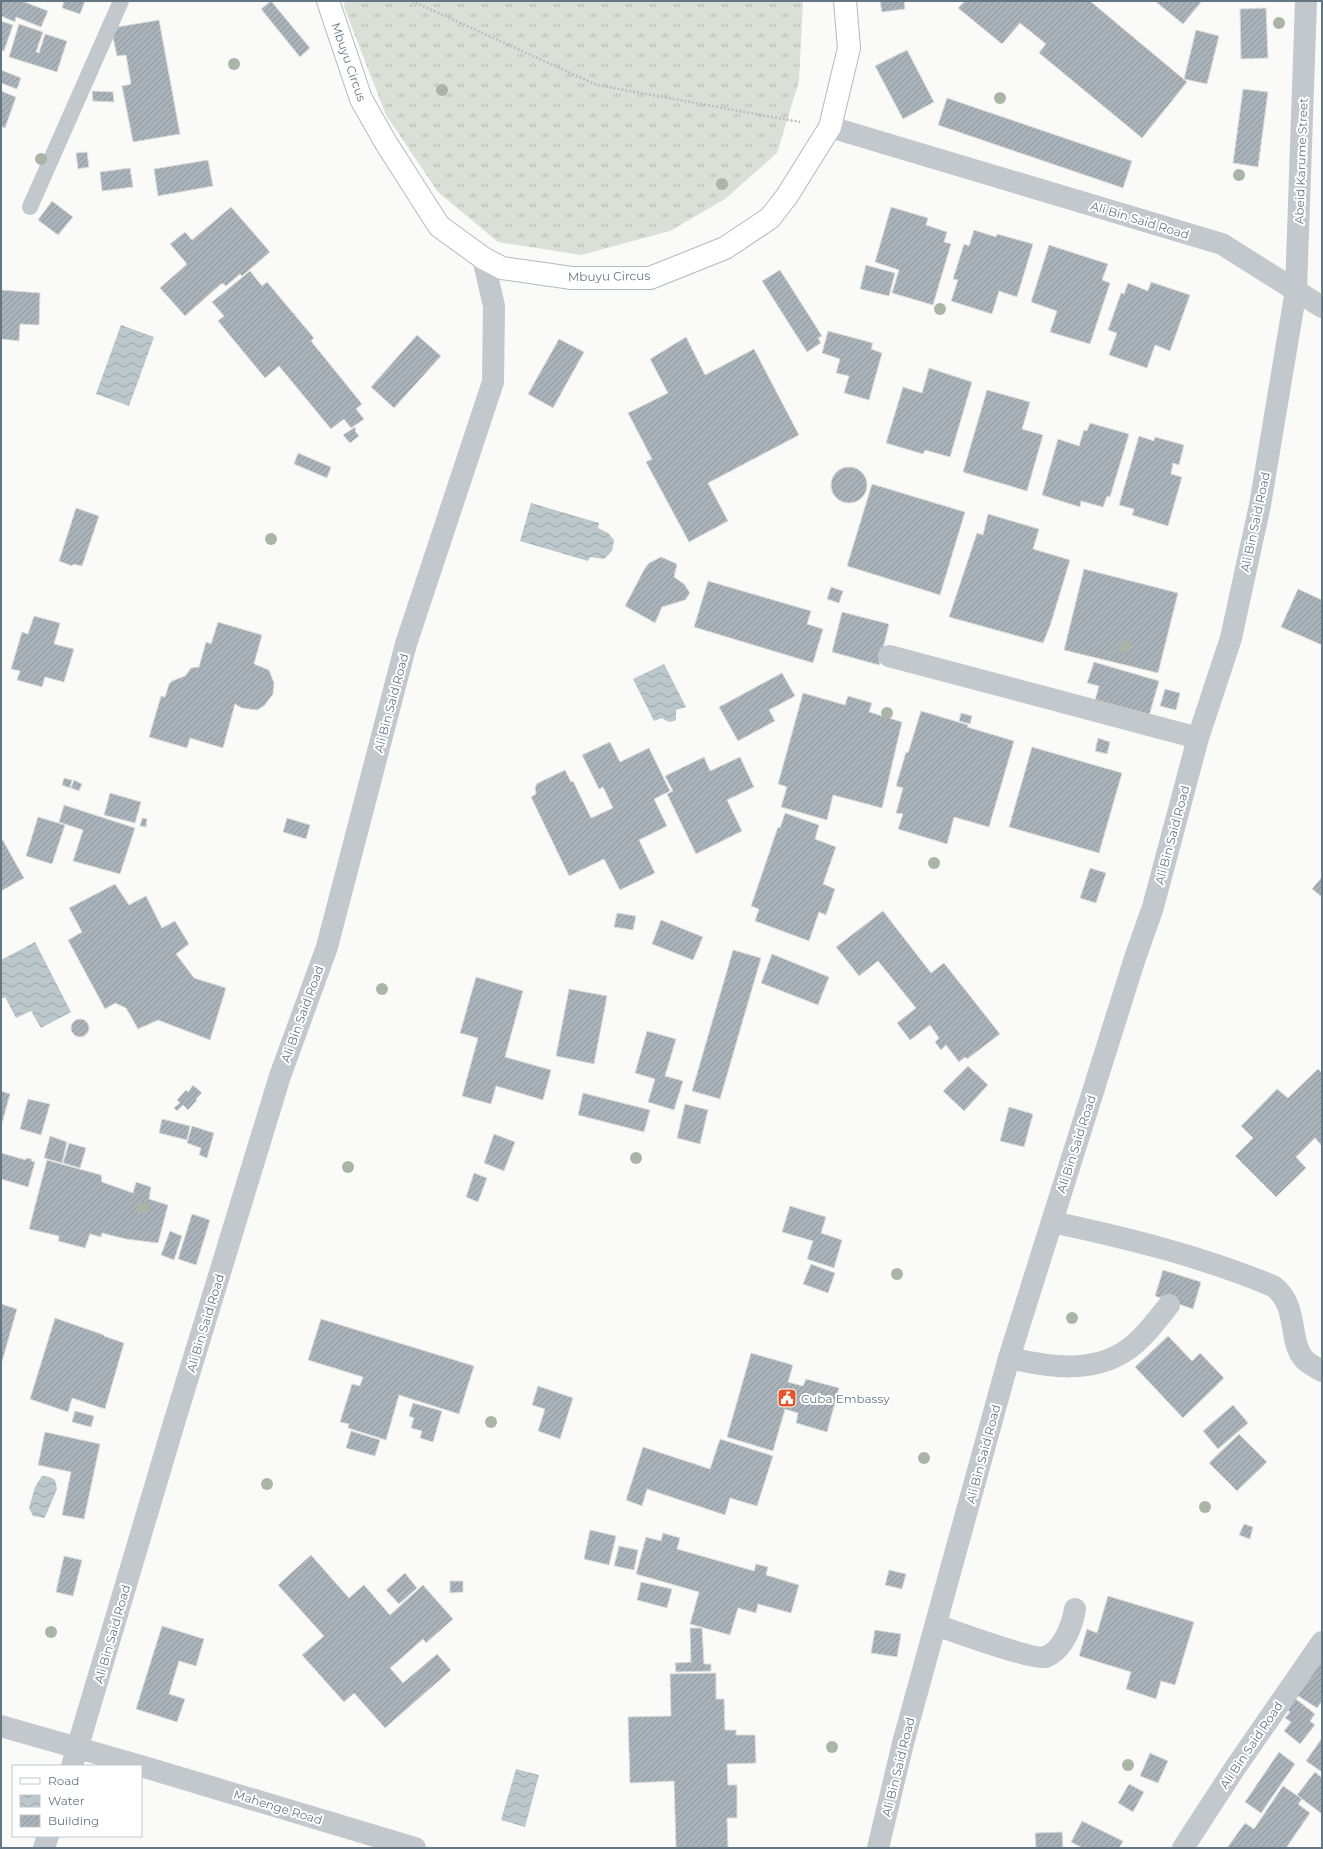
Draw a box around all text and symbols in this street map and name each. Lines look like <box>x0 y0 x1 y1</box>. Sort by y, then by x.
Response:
street label: Mbuyu Circus <box>328 21 370 104</box>
street label: Abeid Karume Street <box>1291 98 1311 224</box>
street label: Ali Bin Said Road <box>1089 198 1191 242</box>
street label: Mbuyu Circus <box>568 268 650 284</box>
street label: Ali Bin Said Road <box>1237 471 1273 573</box>
street label: Ali Bin Said Road <box>371 652 411 754</box>
street label: Ali Bin Said Road <box>1152 784 1192 886</box>
street label: Ali Bin Said Road <box>277 963 327 1065</box>
street label: Ali Bin Said Road <box>1053 1093 1099 1195</box>
street label: Ali Bin Said Road <box>183 1272 227 1374</box>
public building icon: Cuba Embassy <box>776 1387 798 1409</box>
place label: Cuba Embassy <box>801 1391 890 1406</box>
street label: Ali Bin Said Road <box>963 1403 1003 1505</box>
street label: Ali Bin Said Road <box>91 1583 133 1685</box>
street label: Ali Bin Said Road <box>1216 1698 1286 1792</box>
street label: Ali Bin Said Road <box>878 1716 918 1818</box>
legend <box>12 1765 142 1837</box>
text: Road <box>48 1773 79 1788</box>
street label: Mahenge Road <box>232 1786 324 1828</box>
text: Water <box>48 1793 85 1808</box>
text: Building <box>48 1813 99 1828</box>

